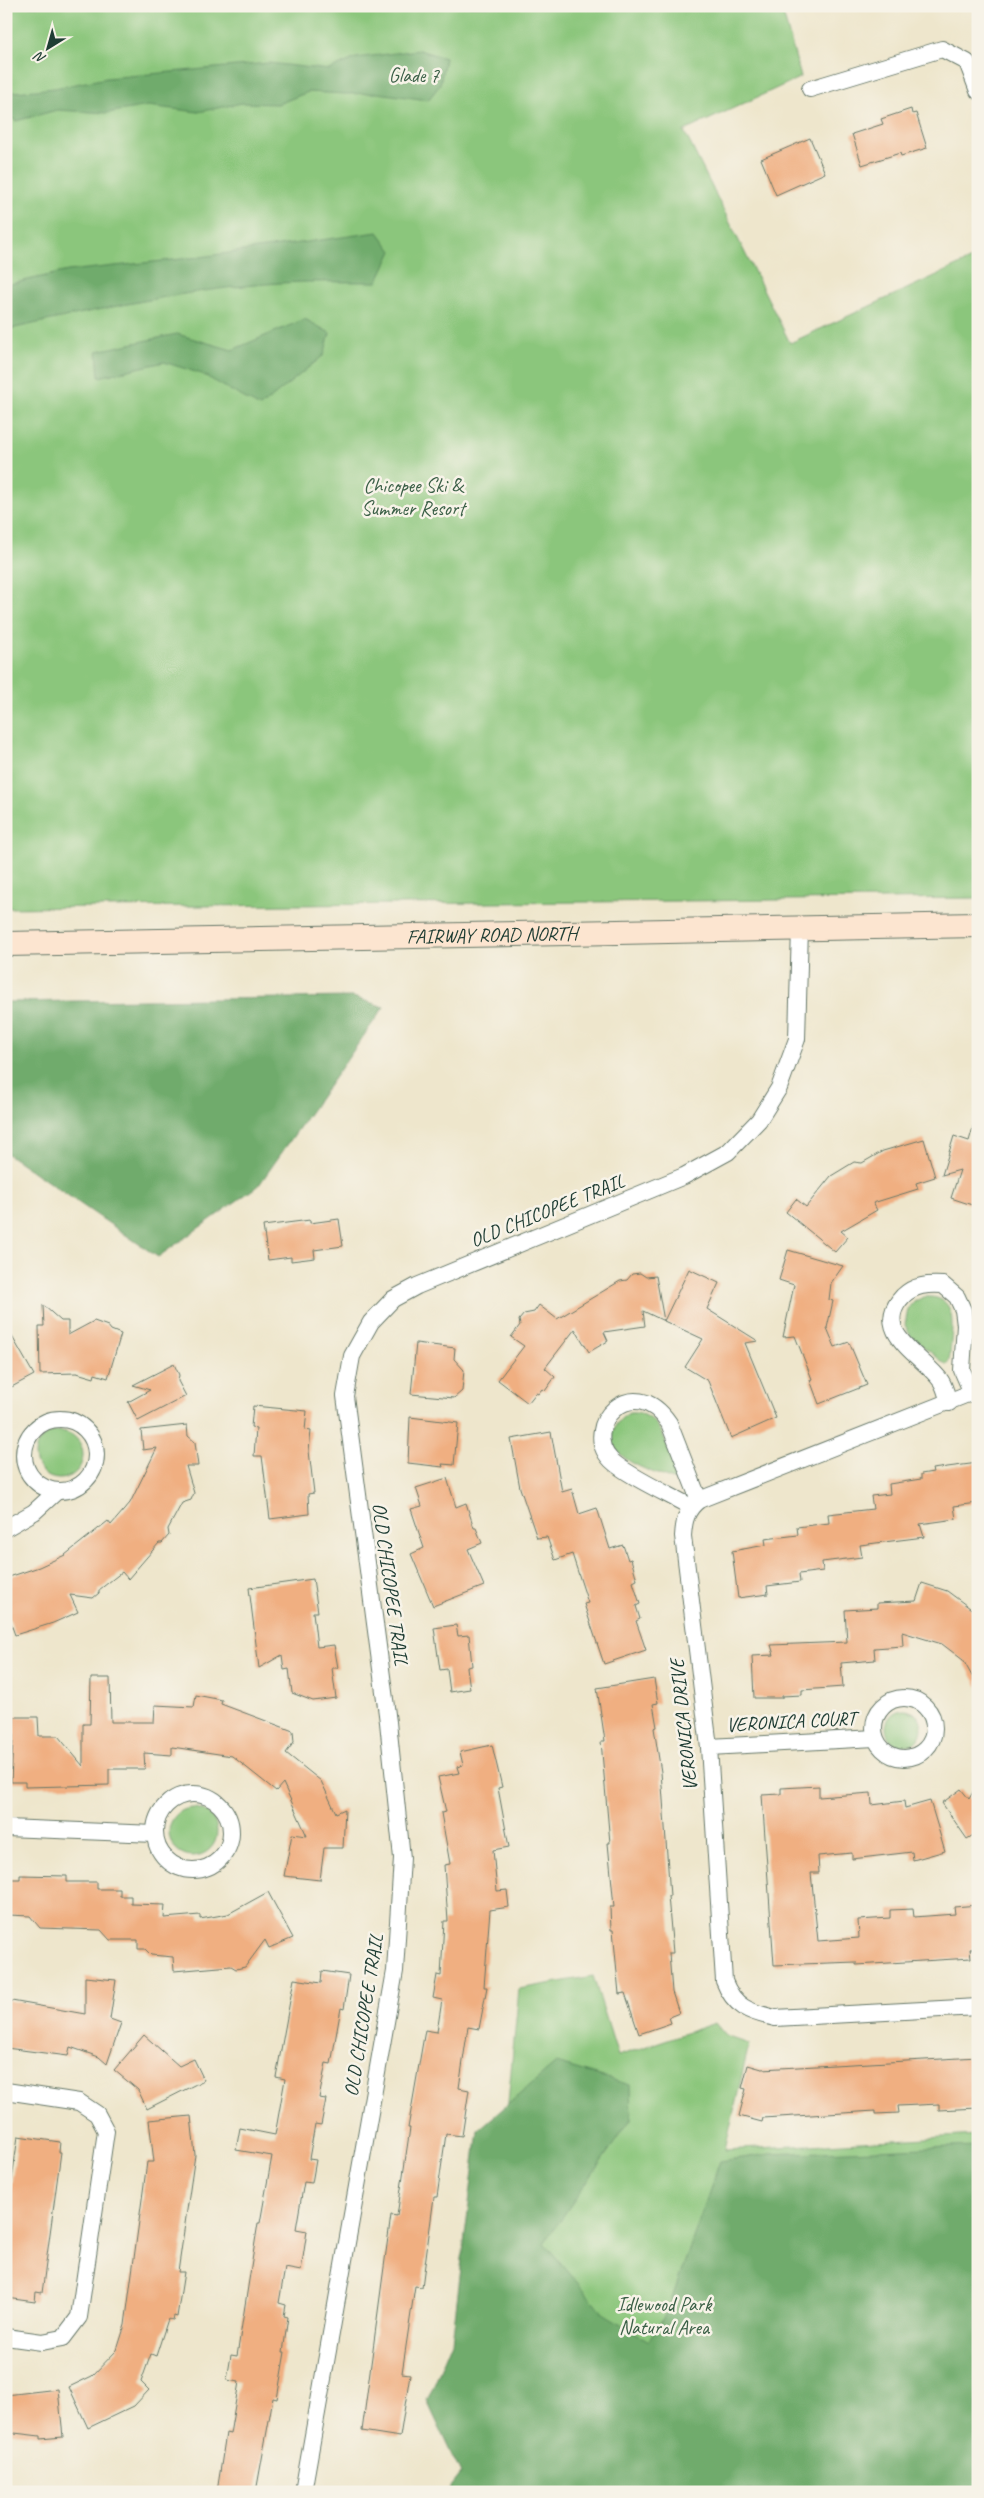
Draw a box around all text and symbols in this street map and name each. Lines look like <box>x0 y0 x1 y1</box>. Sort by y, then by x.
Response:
north arrow <box>22 22 72 72</box>
text: N <box>30 47 49 67</box>
park label: Glade 7 <box>389 63 440 88</box>
park label: Chicopee Ski & Summer Resort <box>361 473 468 521</box>
street label: FAIRWAY ROAD NORTH <box>406 921 581 949</box>
street label: OLD CHICOPEE TRAIL <box>466 1168 628 1253</box>
street label: OLD CHICOPEE TRAIL <box>367 1501 414 1668</box>
street label: VERONICA DRIVE <box>664 1655 703 1792</box>
street label: VERONICA COURT <box>725 1705 860 1737</box>
street label: OLD CHICOPEE TRAIL <box>338 1932 389 2098</box>
park label: Idlewood Park Natural Area <box>617 2292 713 2340</box>

